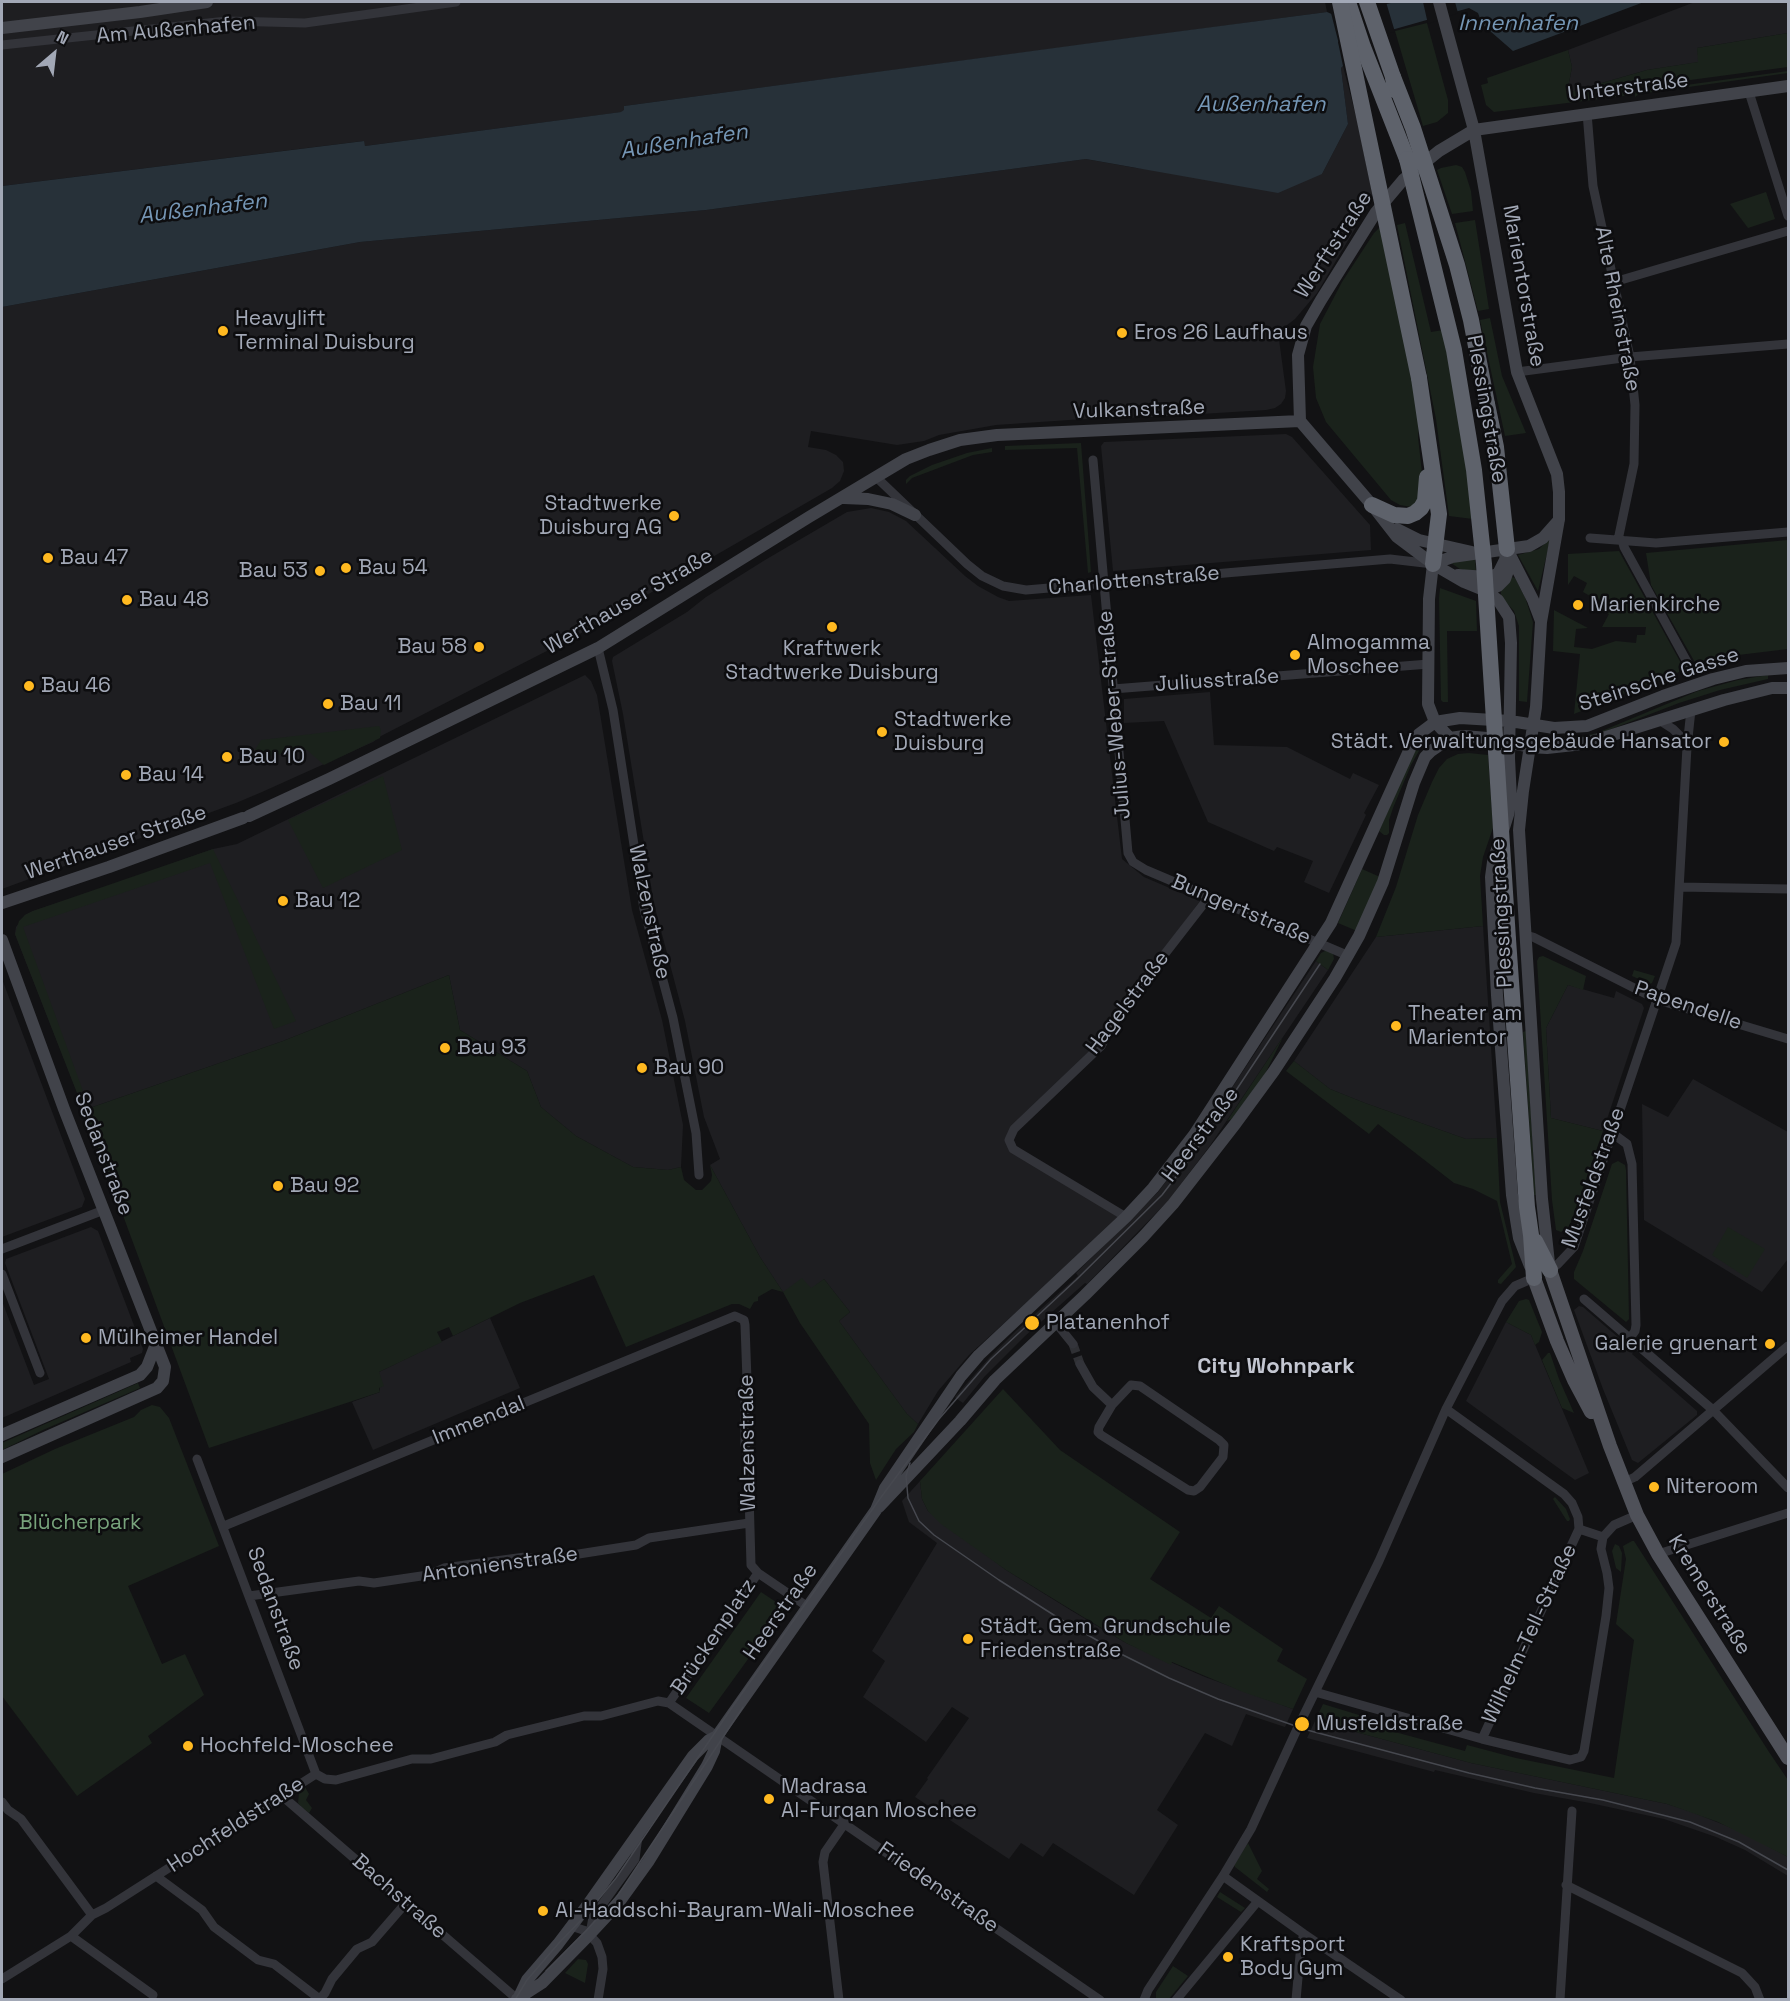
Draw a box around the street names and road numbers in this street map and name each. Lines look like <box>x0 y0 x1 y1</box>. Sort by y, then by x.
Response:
street label: Am Außenhafen <box>95 10 257 50</box>
street label: Unterstraße <box>1566 68 1690 108</box>
street label: Werftstraße <box>1290 187 1378 303</box>
street label: Marientorstraße <box>1496 203 1550 369</box>
street label: Alte Rheinstraße <box>1589 224 1645 394</box>
street label: Plessingstraße <box>1461 333 1511 485</box>
street label: Vulkanstraße <box>1072 395 1206 425</box>
street label: Werthauser Straße <box>540 544 718 660</box>
street label: Charlottenstraße <box>1047 561 1221 601</box>
street label: Julius-Weber-Straße <box>1093 610 1137 820</box>
street label: Steinsche Gasse <box>1576 642 1742 718</box>
street label: Juliusstraße <box>1154 664 1280 698</box>
street label: Werthauser Straße <box>22 800 210 886</box>
street label: Plessingstraße <box>1486 838 1518 988</box>
street label: Walzenstraße <box>622 842 676 982</box>
street label: Bungertstraße <box>1168 869 1314 951</box>
street label: Hagelstraße <box>1081 947 1175 1059</box>
street label: Papendelle <box>1631 976 1745 1036</box>
street label: Heerstraße <box>1157 1083 1245 1187</box>
street label: Sedanstraße <box>68 1089 138 1219</box>
street label: Musfeldstraße <box>1557 1104 1631 1252</box>
street label: Walzenstraße <box>734 1374 762 1512</box>
street label: Immendal <box>429 1391 529 1451</box>
street label: Kremerstraße <box>1662 1530 1756 1660</box>
street label: Wilhelm-Tell-Straße <box>1477 1540 1583 1728</box>
street label: Antonienstraße <box>420 1542 580 1588</box>
street label: Sedanstraße <box>241 1544 309 1674</box>
street label: Heerstraße <box>739 1559 823 1665</box>
street label: Brückenplatz <box>666 1574 762 1700</box>
street label: Hochfeldstraße <box>163 1772 309 1878</box>
street label: Friedenstraße <box>873 1837 1003 1939</box>
street label: Bachstraße <box>347 1849 451 1945</box>

